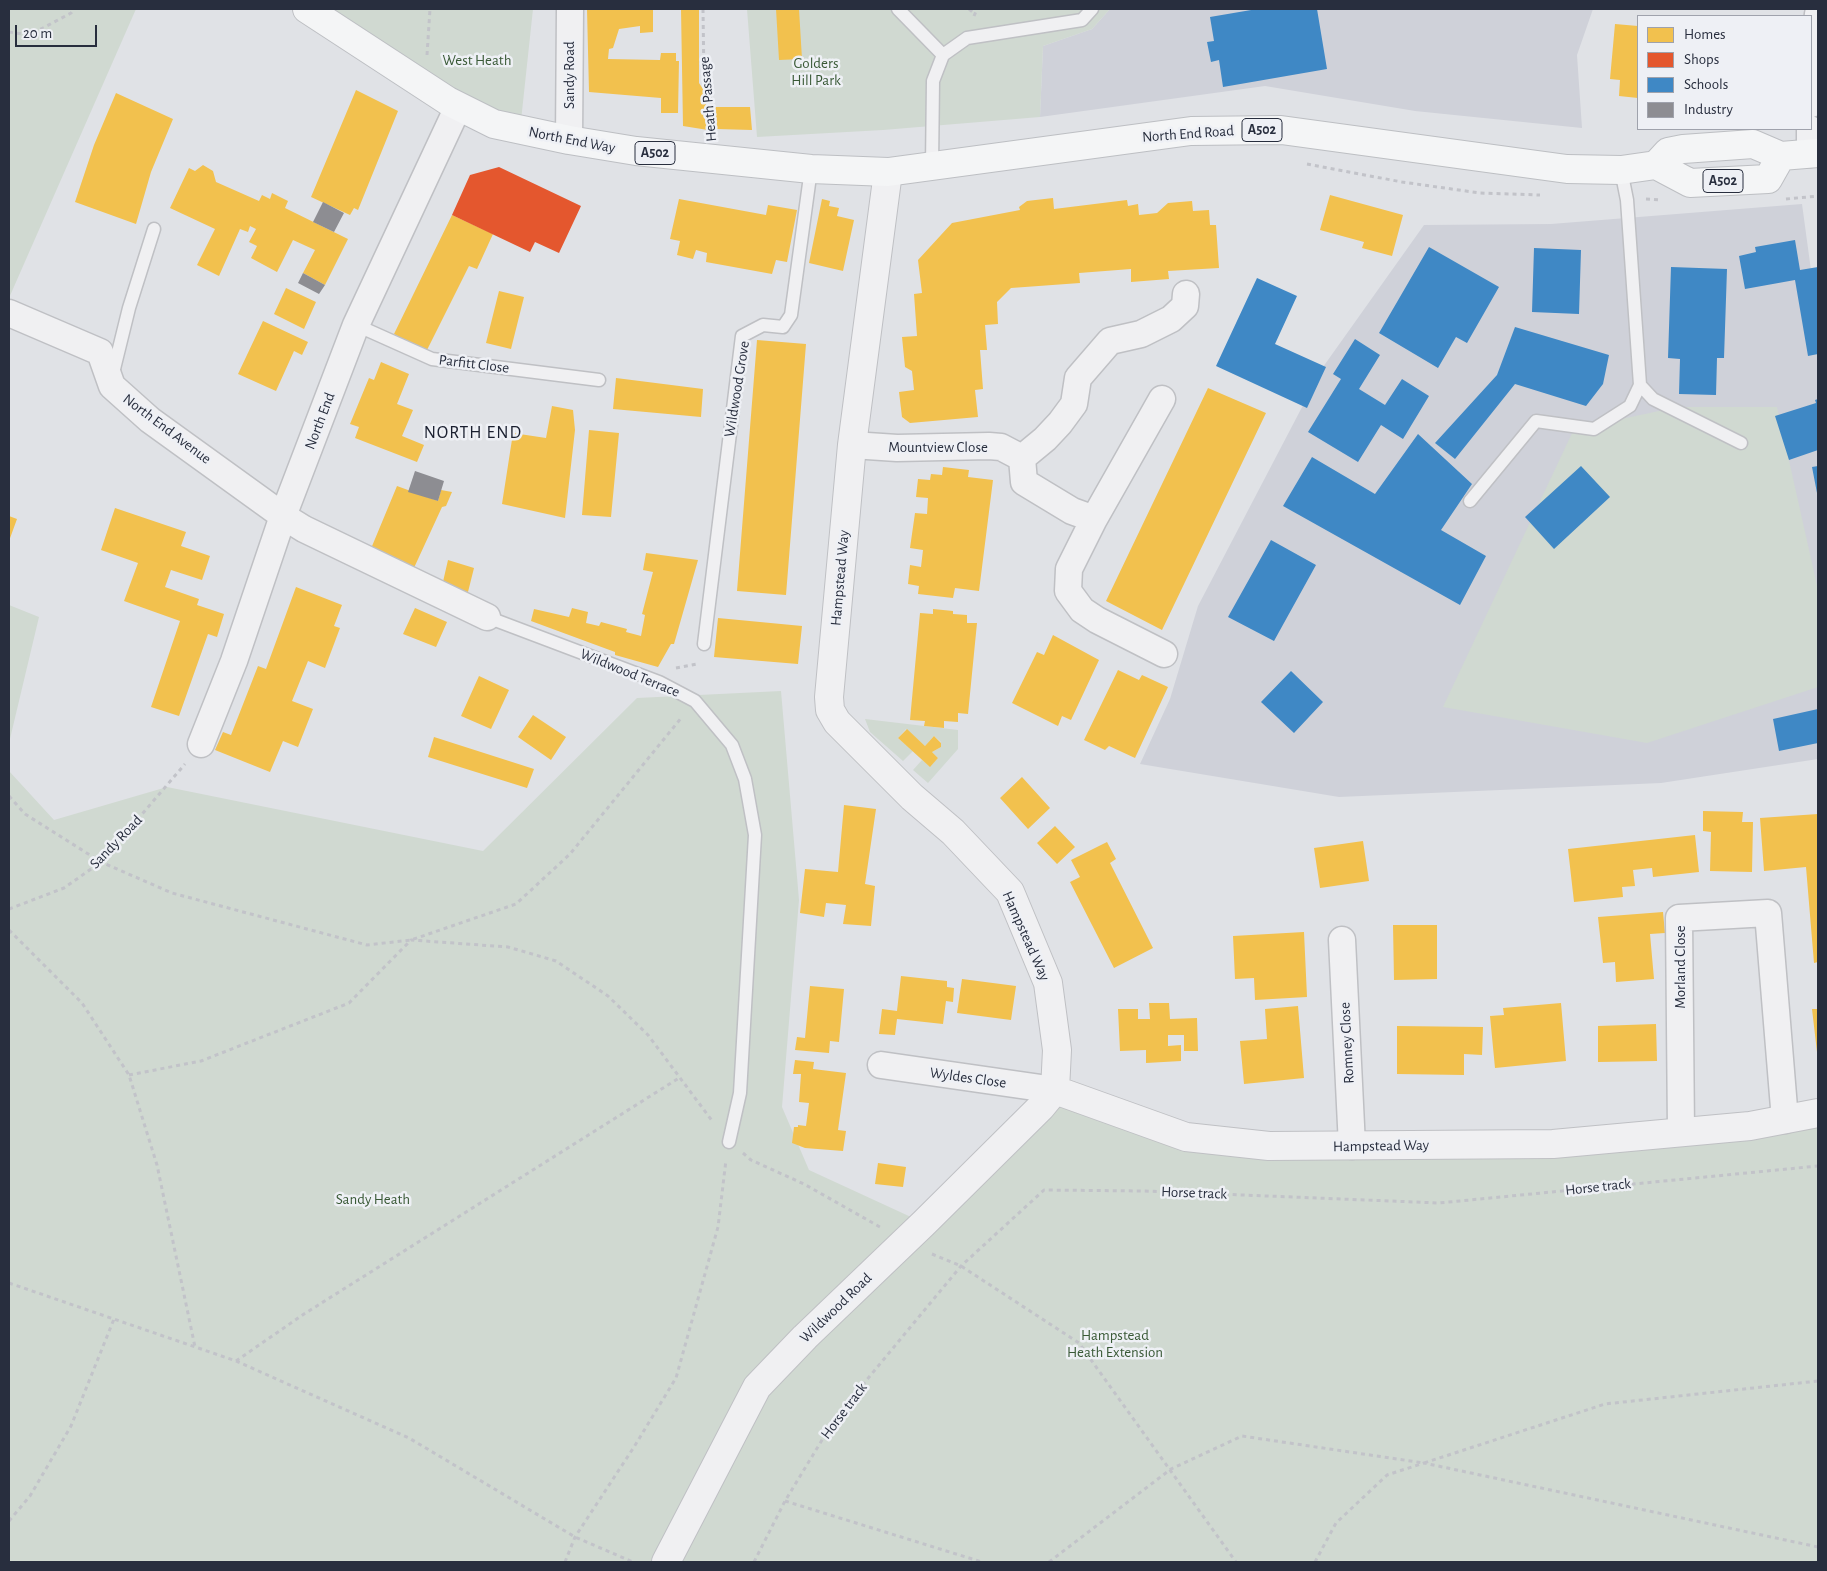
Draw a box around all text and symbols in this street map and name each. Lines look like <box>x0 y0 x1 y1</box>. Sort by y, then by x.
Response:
scale bar <box>18 15 100 47</box>
legend <box>1637 15 1812 130</box>
text: 20 m <box>23 26 52 41</box>
text: Homes <box>1684 27 1726 42</box>
street label: Sandy Road <box>560 41 578 109</box>
park label: West Heath <box>443 51 511 69</box>
text: Shops <box>1684 52 1719 67</box>
park label: Golders Hill Park <box>791 54 841 89</box>
street label: Heath Passage <box>695 56 721 142</box>
text: Schools <box>1684 77 1728 92</box>
text: Industry <box>1684 102 1733 117</box>
road number: A502 <box>1242 118 1282 142</box>
street label: North End Road <box>1142 122 1234 146</box>
street label: North End Way <box>527 123 617 157</box>
road number: A502 <box>635 142 675 164</box>
road number: A502 <box>1703 170 1743 192</box>
street label: Wildwood Grove <box>721 340 753 438</box>
street label: Parfitt Close <box>438 351 510 377</box>
street label: North End Avenue <box>119 390 215 468</box>
street label: North End <box>301 390 339 452</box>
district label: NORTH END <box>423 422 523 444</box>
street label: Mountview Close <box>888 438 988 456</box>
street label: Hampstead Way <box>827 529 853 627</box>
street label: Wildwood Terrace <box>578 645 682 701</box>
street label: Sandy Road <box>86 811 146 873</box>
street label: Hampstead Way <box>998 888 1054 984</box>
street label: Morland Close <box>1671 925 1689 1009</box>
street label: Romney Close <box>1336 1002 1358 1084</box>
street label: Wyldes Close <box>929 1064 1007 1092</box>
street label: Hampstead Way <box>1333 1136 1429 1156</box>
street label: Horse track <box>1564 1175 1632 1199</box>
street label: Horse track <box>1161 1183 1227 1203</box>
park label: Sandy Heath <box>336 1190 410 1208</box>
street label: Wildwood Road <box>796 1269 876 1347</box>
park label: Hampstead Heath Extension <box>1067 1326 1163 1361</box>
street label: Horse track <box>817 1379 871 1443</box>

